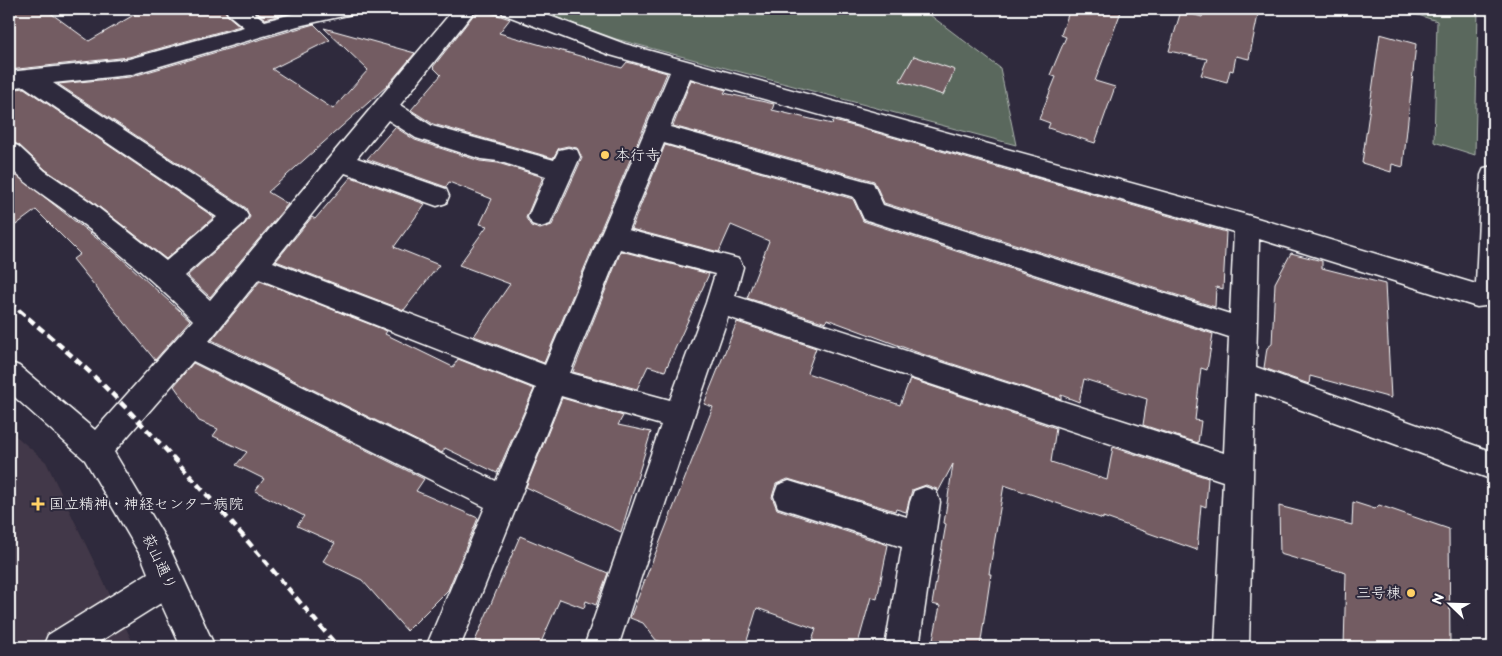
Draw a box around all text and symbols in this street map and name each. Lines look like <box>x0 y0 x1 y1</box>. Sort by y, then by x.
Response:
place label: 本行寺 <box>615 146 660 165</box>
marker: 本行寺 <box>599 149 611 161</box>
place label: 国立精神・神経センター病院 <box>49 495 243 514</box>
marker: 国立精神・神経センター病院 <box>31 497 45 511</box>
street label: 萩山通り <box>138 531 180 593</box>
north arrow <box>1424 578 1474 628</box>
place label: 三号棟 <box>1356 584 1401 603</box>
marker: 三号棟 <box>1405 587 1417 599</box>
text: N <box>1429 591 1448 607</box>

